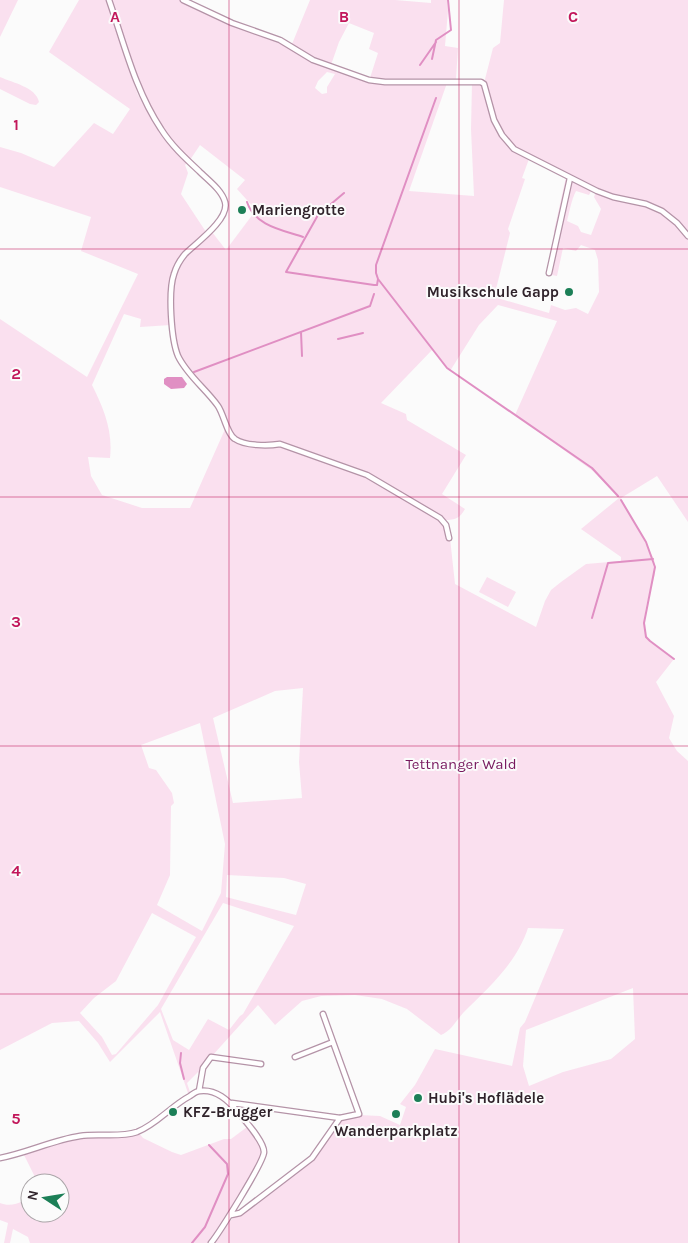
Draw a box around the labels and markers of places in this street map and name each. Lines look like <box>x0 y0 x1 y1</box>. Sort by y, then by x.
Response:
place label: Mariengrotte <box>252 201 345 219</box>
marker: Mariengrotte <box>236 204 248 216</box>
place label: Musikschule Gapp <box>427 283 559 301</box>
marker: Musikschule Gapp <box>563 286 575 298</box>
place label: Hubi's Hoflädele <box>428 1089 544 1107</box>
marker: Hubi's Hoflädele <box>412 1092 424 1104</box>
place label: KFZ-Brugger <box>183 1103 272 1121</box>
marker: KFZ-Brugger <box>167 1106 179 1118</box>
marker: Wanderparkplatz <box>390 1108 402 1120</box>
place label: Wanderparkplatz <box>334 1122 458 1140</box>

